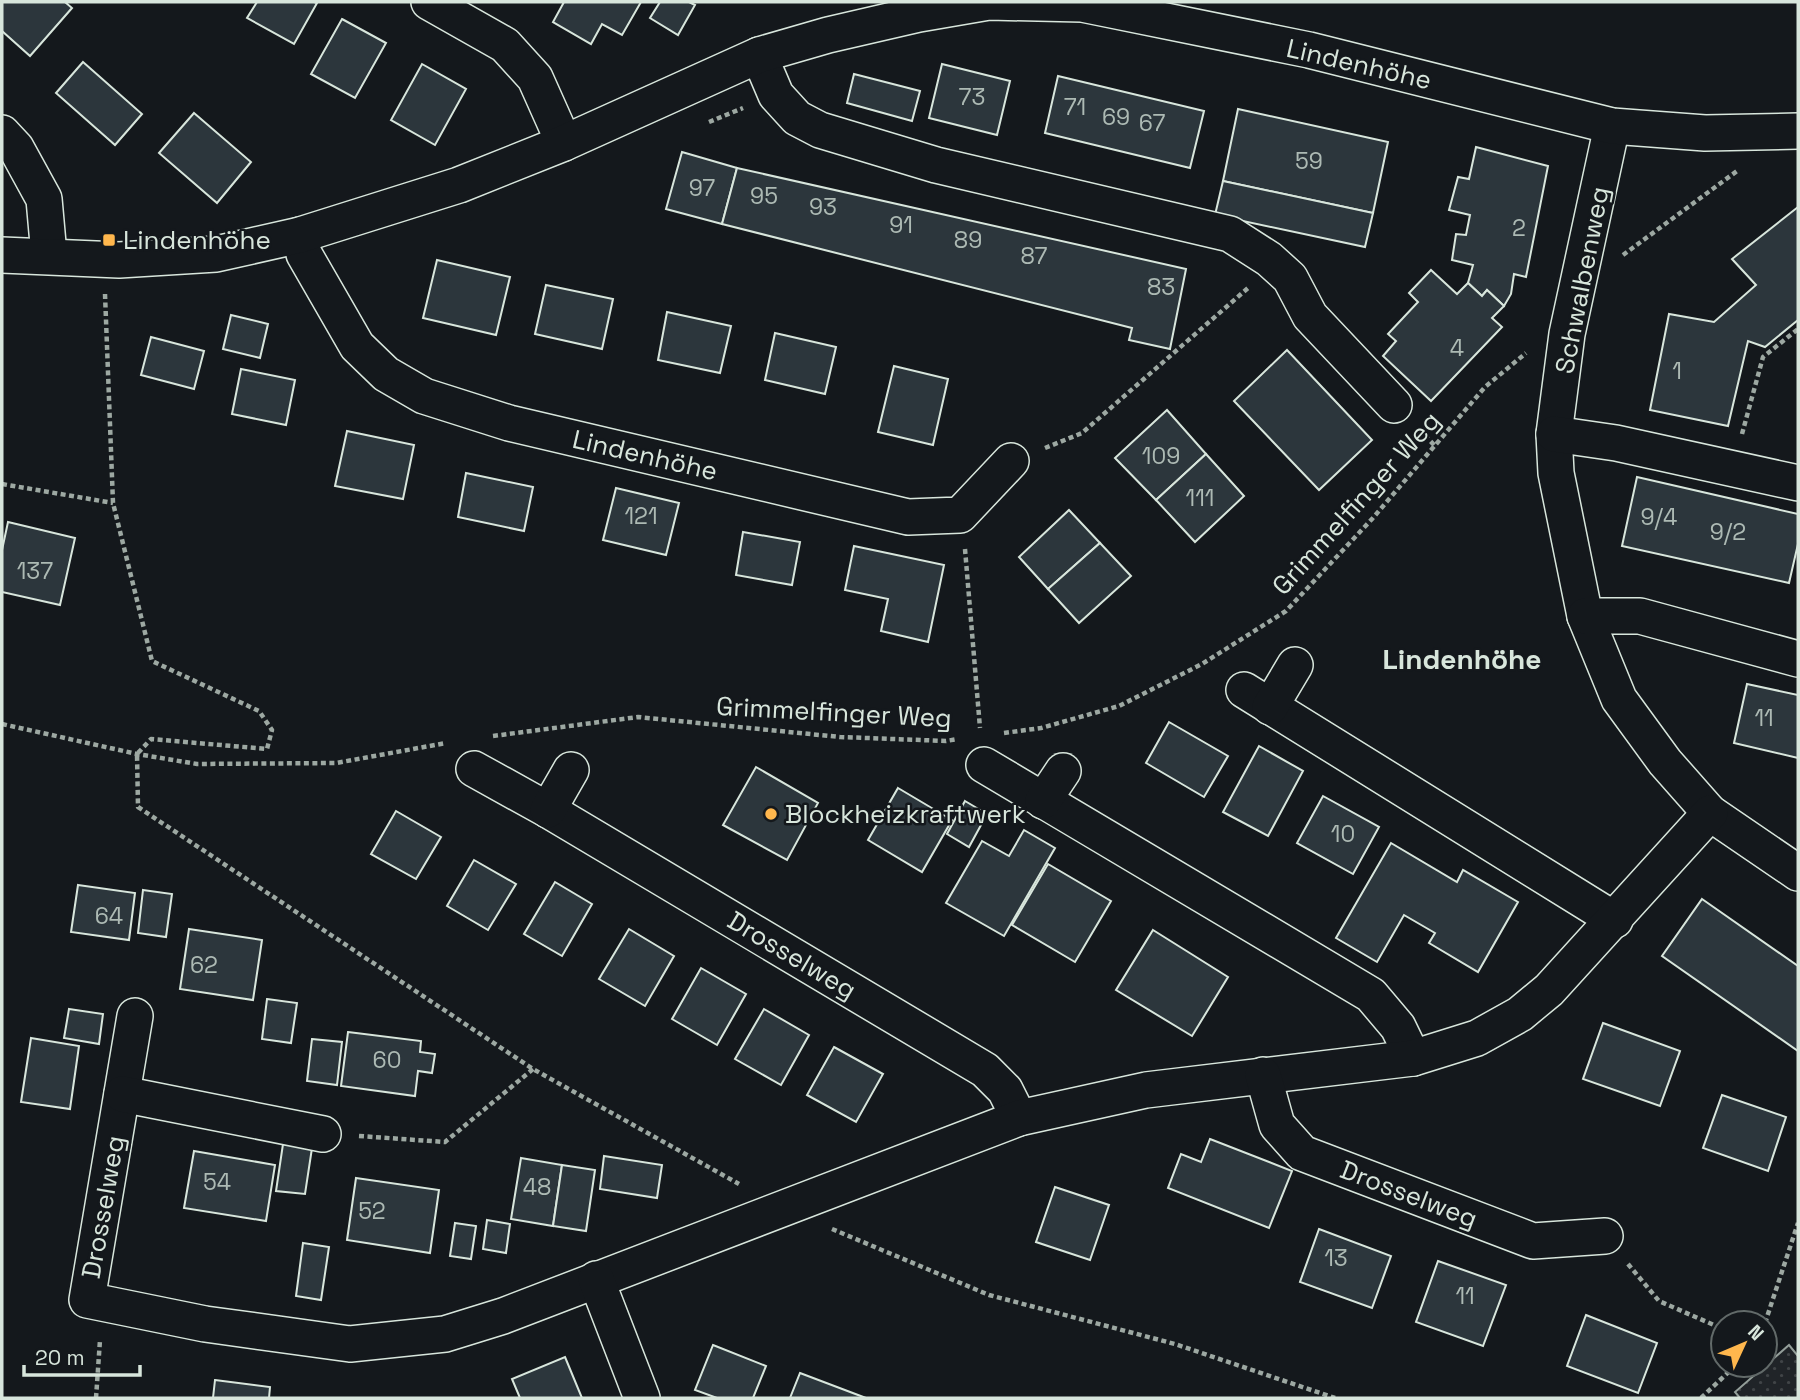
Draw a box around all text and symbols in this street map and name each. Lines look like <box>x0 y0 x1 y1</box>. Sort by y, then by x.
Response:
street label: Lindenhöhe <box>1283 31 1435 97</box>
house number: 73 <box>959 82 985 112</box>
house number: 71 <box>1064 92 1086 122</box>
house number: 69 <box>1102 102 1130 132</box>
house number: 67 <box>1139 108 1165 138</box>
house number: 59 <box>1295 146 1323 176</box>
house number: 97 <box>689 173 715 203</box>
house number: 95 <box>750 181 778 211</box>
street label: Schwalbenweg <box>1547 184 1617 376</box>
house number: 93 <box>809 192 837 222</box>
house number: 91 <box>889 210 913 240</box>
house number: 2 <box>1512 213 1526 243</box>
place label: Lindenhöhe <box>123 223 271 257</box>
house number: 89 <box>954 225 982 255</box>
marker: Lindenhöhe <box>101 232 117 248</box>
house number: 87 <box>1020 241 1048 271</box>
house number: 83 <box>1147 272 1175 302</box>
house number: 4 <box>1450 333 1464 363</box>
house number: 1 <box>1672 356 1682 386</box>
street label: Grimmelfinger Weg <box>1264 404 1448 602</box>
street label: Lindenhöhe <box>569 422 721 488</box>
house number: 109 <box>1142 441 1180 471</box>
house number: 111 <box>1186 483 1214 513</box>
house number: 121 <box>624 501 658 531</box>
house number: 9/4 <box>1641 502 1677 532</box>
house number: 9/2 <box>1710 517 1746 547</box>
house number: 137 <box>17 556 53 586</box>
district label: Lindenhöhe <box>1383 641 1541 677</box>
street label: Grimmelfinger Weg <box>715 689 953 735</box>
house number: 11 <box>1754 703 1774 733</box>
place label: Blockheizkraftwerk <box>785 797 1026 831</box>
marker: Blockheizkraftwerk <box>763 806 779 822</box>
house number: 10 <box>1331 819 1355 849</box>
house number: 64 <box>95 901 123 931</box>
street label: Drosselweg <box>721 903 863 1007</box>
house number: 62 <box>190 950 218 980</box>
house number: 60 <box>373 1045 401 1075</box>
street label: Drosselweg <box>74 1133 132 1281</box>
street label: Drosselweg <box>1335 1152 1483 1236</box>
house number: 54 <box>203 1167 231 1197</box>
house number: 48 <box>523 1172 551 1202</box>
house number: 52 <box>358 1196 386 1226</box>
house number: 13 <box>1324 1243 1348 1273</box>
house number: 11 <box>1455 1281 1475 1311</box>
north arrow <box>1709 1309 1779 1379</box>
text: N <box>1742 1319 1769 1346</box>
scale bar <box>24 1334 140 1378</box>
text: 20 m <box>35 1344 85 1371</box>

